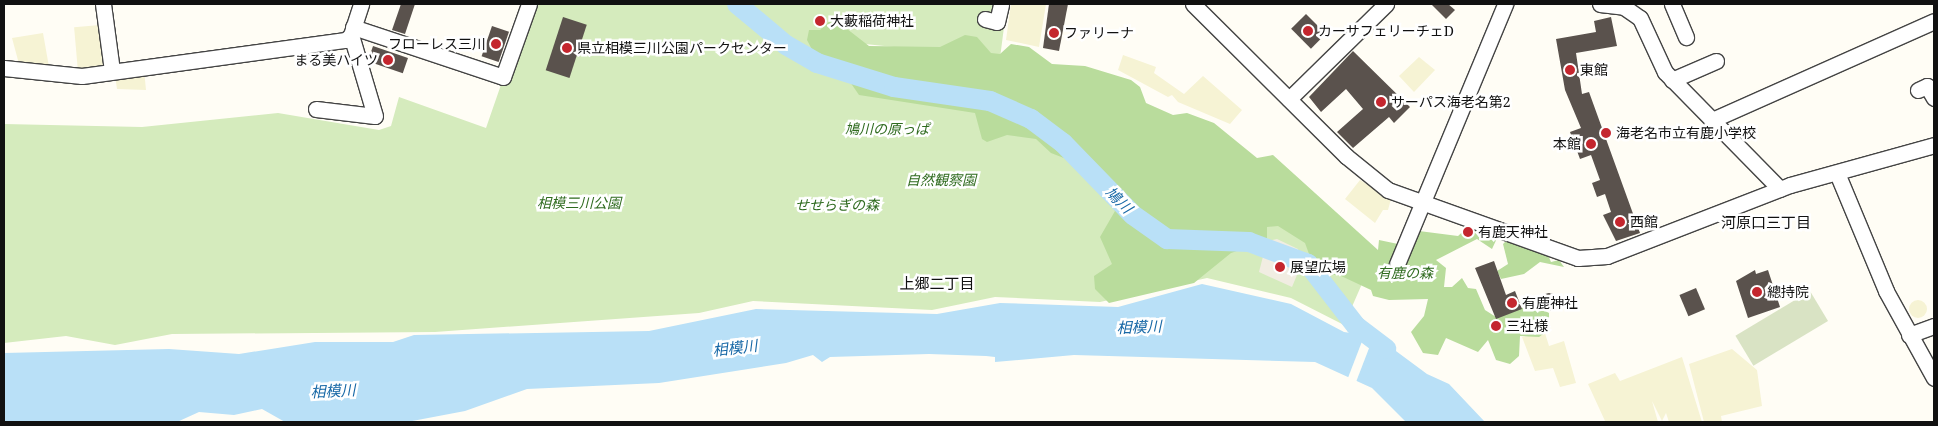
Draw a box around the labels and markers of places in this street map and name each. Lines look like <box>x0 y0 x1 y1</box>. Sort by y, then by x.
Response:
place label: 大藪稲荷神社 <box>830 13 914 29</box>
marker: 大藪稲荷神社 <box>814 15 826 27</box>
place label: カーサフェリーチェD <box>1318 23 1454 39</box>
place label: ファリーナ <box>1064 25 1134 41</box>
marker: カーサフェリーチェD <box>1302 25 1314 37</box>
marker: ファリーナ <box>1048 27 1060 39</box>
place label: フローレス三川 <box>388 36 486 52</box>
marker: フローレス三川 <box>490 38 502 50</box>
place label: 県立相模三川公園パークセンター <box>577 40 787 56</box>
marker: 県立相模三川公園パークセンター <box>561 42 573 54</box>
place label: まる美ハイツ <box>294 52 378 68</box>
marker: まる美ハイツ <box>382 54 394 66</box>
place label: 東館 <box>1580 62 1608 78</box>
marker: 東館 <box>1564 64 1576 76</box>
place label: サーパス海老名第2 <box>1391 94 1511 110</box>
marker: サーパス海老名第2 <box>1375 96 1387 108</box>
place label: 海老名市立有鹿小学校 <box>1616 125 1756 141</box>
marker: 海老名市立有鹿小学校 <box>1600 127 1612 139</box>
place label: 本館 <box>1553 136 1581 152</box>
marker: 本館 <box>1585 138 1597 150</box>
place label: 西館 <box>1630 214 1658 230</box>
marker: 西館 <box>1614 216 1626 228</box>
place label: 有鹿天神社 <box>1478 224 1548 240</box>
marker: 有鹿天神社 <box>1462 226 1474 238</box>
place label: 展望広場 <box>1290 259 1346 275</box>
marker: 展望広場 <box>1274 261 1286 273</box>
place label: 總持院 <box>1767 284 1809 300</box>
marker: 總持院 <box>1751 286 1763 298</box>
place label: 有鹿神社 <box>1522 295 1578 311</box>
marker: 有鹿神社 <box>1506 297 1518 309</box>
place label: 三社様 <box>1506 318 1548 334</box>
marker: 三社様 <box>1490 320 1502 332</box>

